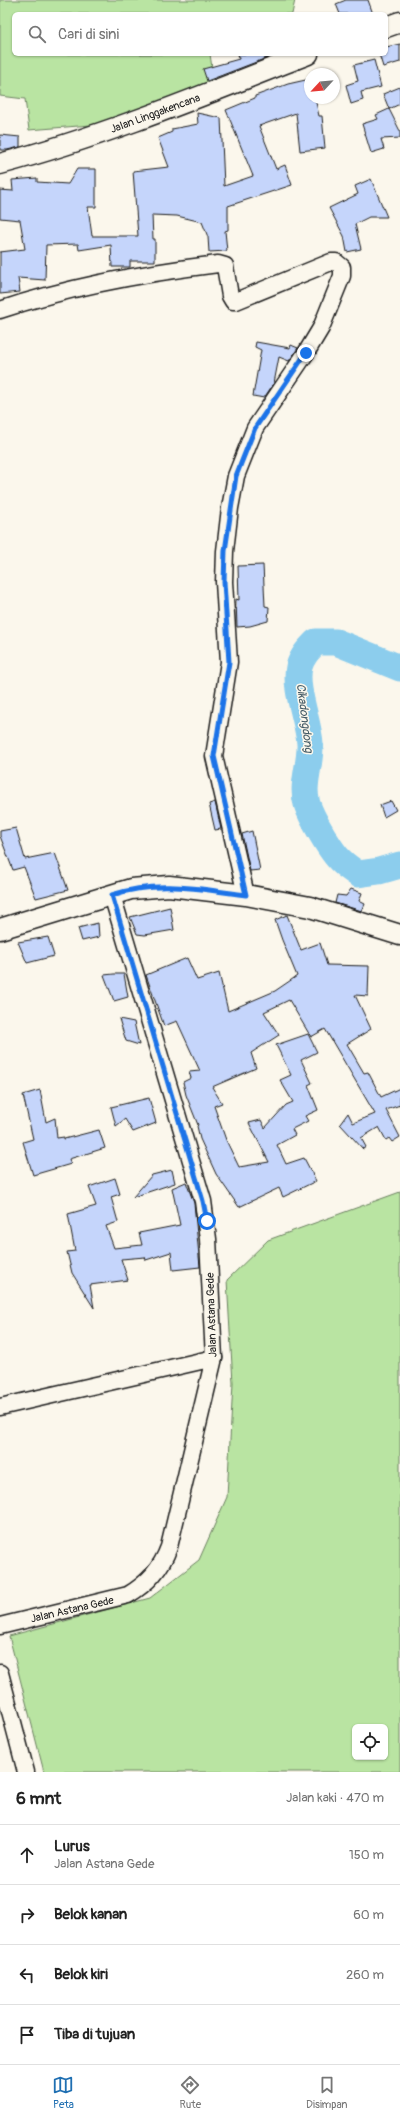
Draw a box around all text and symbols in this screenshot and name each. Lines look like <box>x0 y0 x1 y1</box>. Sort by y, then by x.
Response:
search box <box>12 12 388 56</box>
icon: search <box>26 23 48 45</box>
text: Cari di sini <box>58 25 119 44</box>
north arrow <box>304 68 340 104</box>
street label: Jalan Linggakencana <box>109 91 202 136</box>
route end <box>297 344 315 362</box>
water label: Cikadongdong <box>293 683 316 755</box>
route start <box>198 1212 216 1230</box>
street label: Jalan Astana Gede <box>203 1272 219 1358</box>
street label: Jalan Astana Gede <box>29 1593 116 1625</box>
map controls <box>352 1724 388 1760</box>
button: locate <box>352 1724 388 1760</box>
text: 6 mnt <box>16 1788 61 1809</box>
text: Jalan kaki · 470 m <box>286 1790 384 1806</box>
text: Lurus <box>54 1837 90 1856</box>
icon: ahead <box>16 1844 38 1866</box>
text: 150 m <box>349 1847 384 1863</box>
text: Jalan Astana Gede <box>54 1856 155 1872</box>
icon: right <box>16 1904 38 1926</box>
text: Belok kanan <box>54 1905 127 1924</box>
text: 60 m <box>353 1907 384 1923</box>
icon: left <box>16 1964 38 1986</box>
text: Belok kiri <box>54 1965 108 1984</box>
text: 260 m <box>346 1967 384 1983</box>
icon: arrive <box>16 2024 38 2046</box>
text: Tiba di tujuan <box>54 2025 135 2044</box>
tab: Peta <box>52 2074 74 2111</box>
tab: Rute <box>179 2074 201 2111</box>
tab: Disimpan <box>306 2074 348 2111</box>

